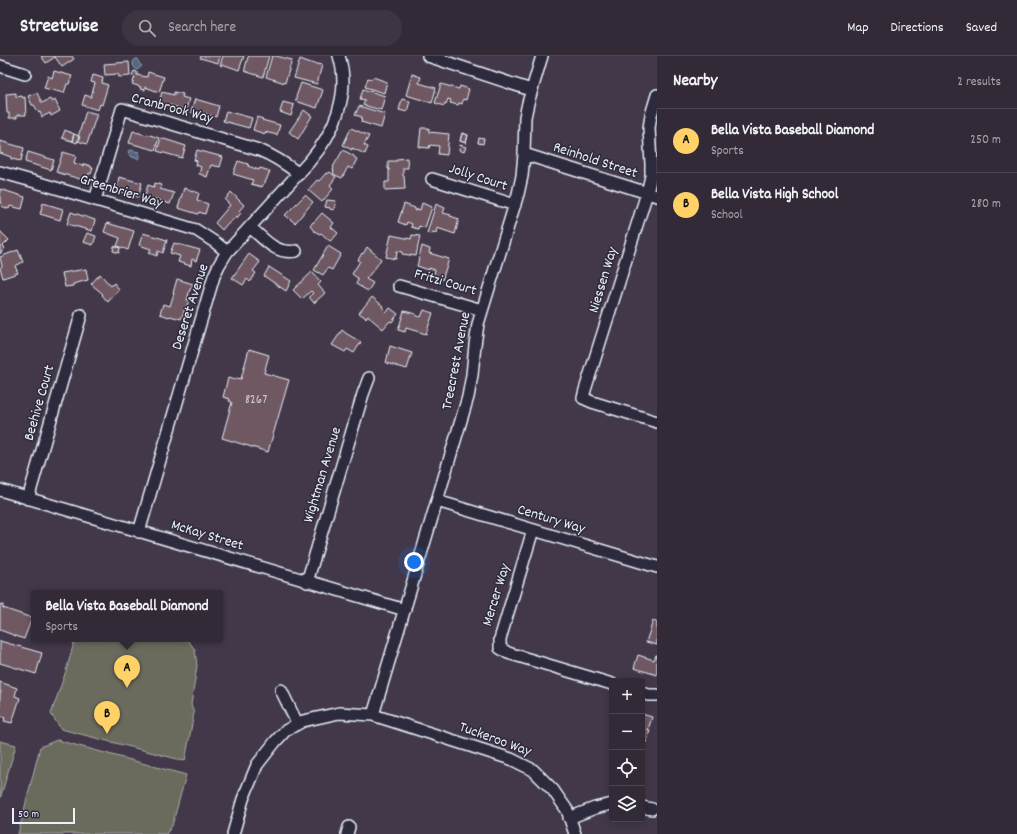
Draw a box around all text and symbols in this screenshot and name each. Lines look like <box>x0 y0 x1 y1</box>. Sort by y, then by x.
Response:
search box <box>122 10 402 46</box>
text: Streetwise <box>20 14 98 41</box>
icon: search <box>136 17 158 39</box>
text: Search here <box>168 17 236 39</box>
text: Map <box>847 18 869 38</box>
text: Directions <box>891 18 944 38</box>
text: Saved <box>966 18 997 38</box>
text: Nearby <box>673 70 717 94</box>
text: 2 results <box>957 73 1001 92</box>
street label: Cranbrook Way <box>129 88 216 131</box>
text: Bella Vista Baseball Diamond <box>711 120 874 142</box>
text: A <box>682 131 690 150</box>
text: 250 m <box>970 131 1001 150</box>
street label: Reinhold Street <box>550 137 641 185</box>
text: Sports <box>711 142 744 161</box>
street label: Jolly Court <box>446 158 511 198</box>
street label: Greenbrier Way <box>77 169 166 215</box>
text: Bella Vista High School <box>711 184 838 206</box>
text: B <box>683 195 689 214</box>
text: 280 m <box>971 195 1001 214</box>
text: School <box>711 206 743 225</box>
street label: Niessen Way <box>584 243 625 316</box>
street label: Deseret Avenue <box>167 261 215 353</box>
street label: Fritzi Court <box>411 264 479 303</box>
street label: Treecrest Avenue <box>437 310 477 412</box>
street label: Beehive Court <box>19 362 61 443</box>
house number: 8267 <box>245 391 267 410</box>
street label: Wightman Avenue <box>298 424 348 526</box>
street label: Century Way <box>514 499 588 541</box>
street label: McKay Street <box>168 515 246 558</box>
your location <box>404 552 424 572</box>
street label: Mercer Way <box>477 560 517 629</box>
popup <box>31 590 223 642</box>
text: Bella Vista Baseball Diamond <box>45 596 209 618</box>
text: Sports <box>45 618 78 637</box>
pin: A <box>114 655 140 688</box>
map controls <box>609 678 645 822</box>
button: + <box>609 678 645 714</box>
pin: B <box>94 701 120 734</box>
button: − <box>609 714 645 750</box>
street label: Tuckeroo Way <box>456 717 535 764</box>
button: locate <box>609 750 645 786</box>
button: layers <box>609 786 645 822</box>
scale bar <box>12 806 75 825</box>
text: 50 m <box>18 807 39 823</box>

